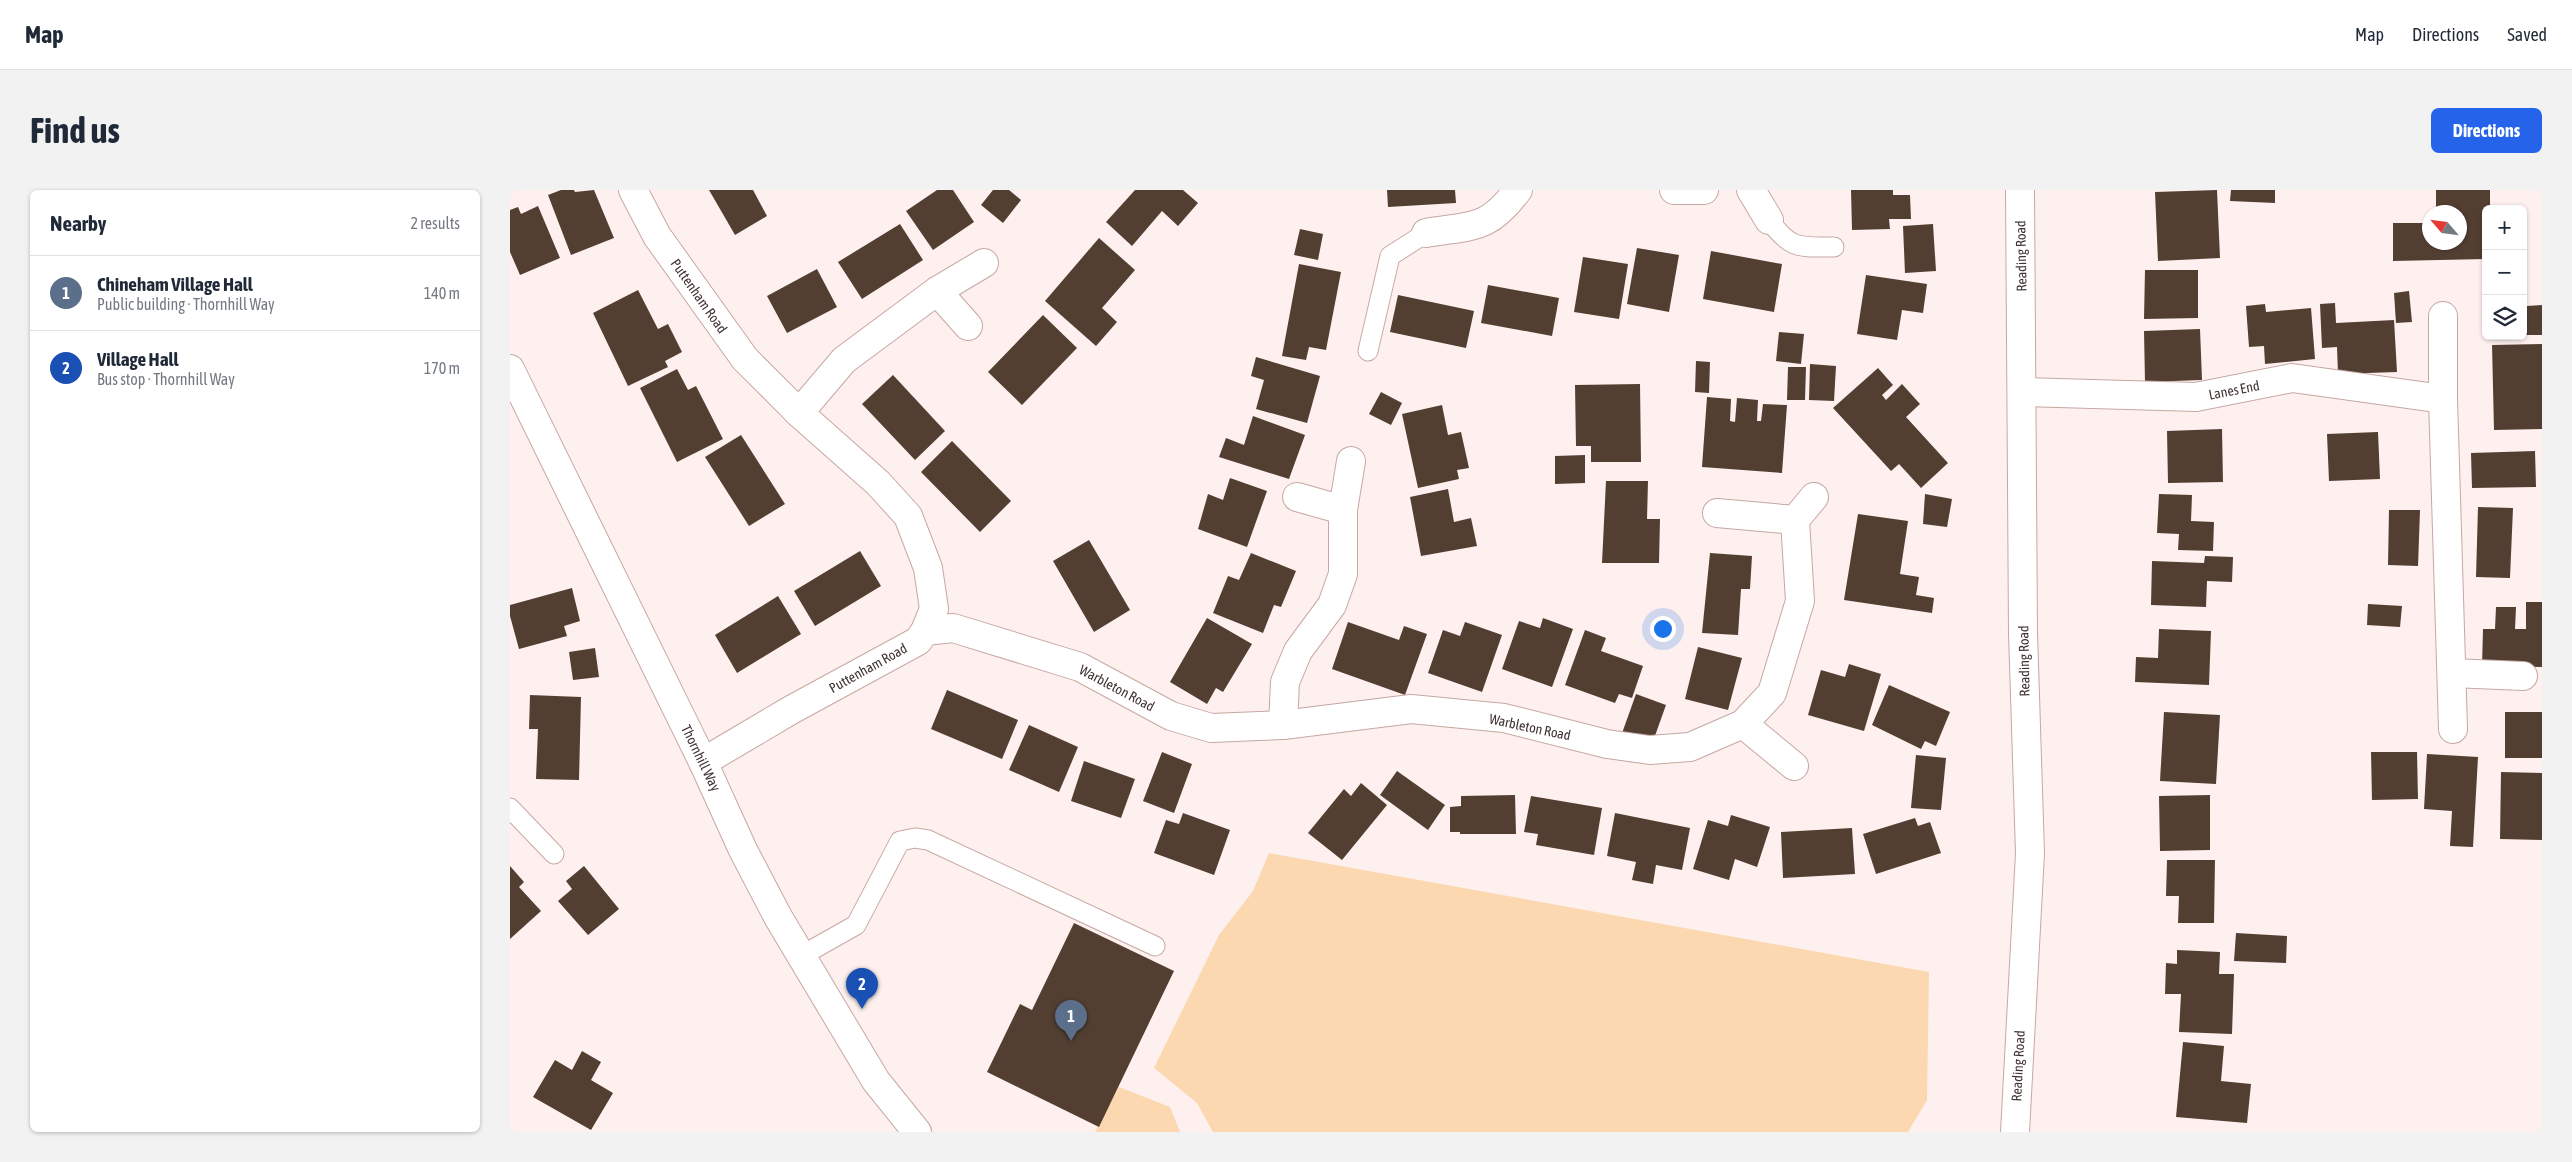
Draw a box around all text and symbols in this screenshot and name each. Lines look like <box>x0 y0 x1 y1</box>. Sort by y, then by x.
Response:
text: Map <box>25 21 64 48</box>
text: Map <box>2355 24 2384 45</box>
text: Directions <box>2412 24 2479 45</box>
text: Saved <box>2507 24 2547 45</box>
button: Directions <box>2431 108 2542 153</box>
text: Find us <box>30 110 120 150</box>
north arrow <box>2422 205 2467 250</box>
map controls <box>2482 205 2527 340</box>
button: + <box>2482 205 2527 250</box>
text: Nearby <box>50 211 106 235</box>
text: 2 results <box>410 214 460 232</box>
street label: Reading Road <box>2012 220 2030 292</box>
button: − <box>2482 250 2527 295</box>
street label: Puttenham Road <box>668 256 730 336</box>
text: Chineham Village Hall <box>97 273 253 295</box>
text: 1 <box>62 284 70 302</box>
text: 140 m <box>424 284 460 302</box>
text: Public building · Thornhill Way <box>97 295 275 313</box>
button: layers <box>2482 295 2527 340</box>
text: Village Hall <box>97 348 179 370</box>
text: 2 <box>62 359 70 377</box>
text: 170 m <box>424 359 460 377</box>
text: Bus stop · Thornhill Way <box>97 370 235 388</box>
street label: Lanes End <box>2207 377 2261 403</box>
your location <box>1650 616 1676 642</box>
street label: Reading Road <box>2015 625 2033 697</box>
street label: Puttenham Road <box>826 640 910 696</box>
street label: Warbleton Road <box>1077 661 1157 715</box>
street label: Warbleton Road <box>1488 711 1572 743</box>
street label: Thornhill Way <box>678 722 724 794</box>
pin: 2 <box>846 968 878 1009</box>
pin: 1 <box>1055 1000 1087 1041</box>
street label: Reading Road <box>2008 1030 2028 1102</box>

